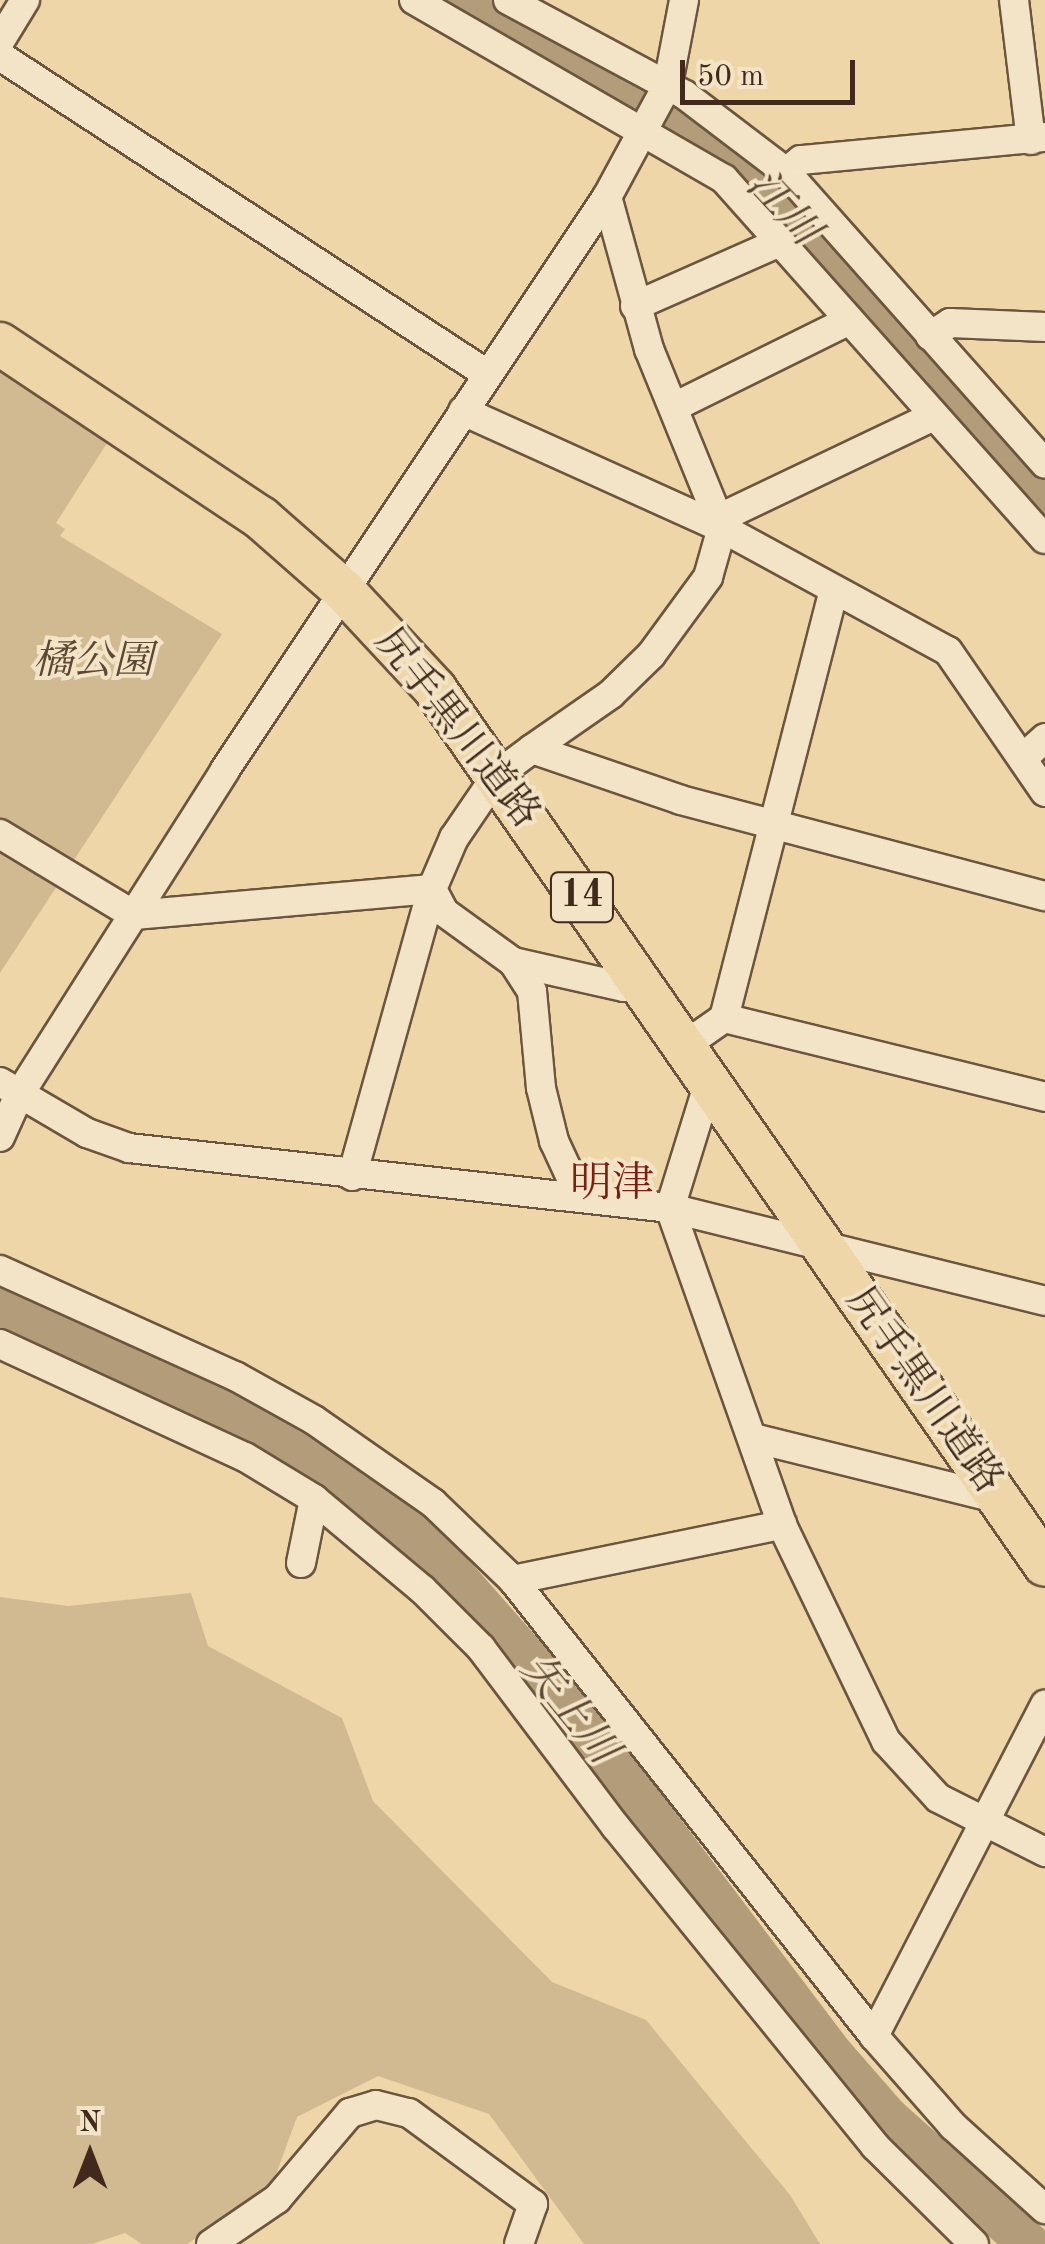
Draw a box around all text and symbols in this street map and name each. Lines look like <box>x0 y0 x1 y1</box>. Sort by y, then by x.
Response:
scale bar <box>685 40 860 102</box>
text: 50 m <box>697 62 764 92</box>
water label: 江川 <box>735 161 829 257</box>
street label: 尻手黒川道路 <box>363 620 549 838</box>
park label: 橘公園 <box>33 639 153 687</box>
road number: 14 <box>550 864 614 930</box>
district label: 明津 <box>570 1160 654 1210</box>
street label: 尻手黒川道路 <box>835 1279 1011 1503</box>
water label: 矢上川 <box>509 1645 627 1775</box>
north arrow <box>40 2104 140 2204</box>
text: N <box>79 2110 101 2138</box>

